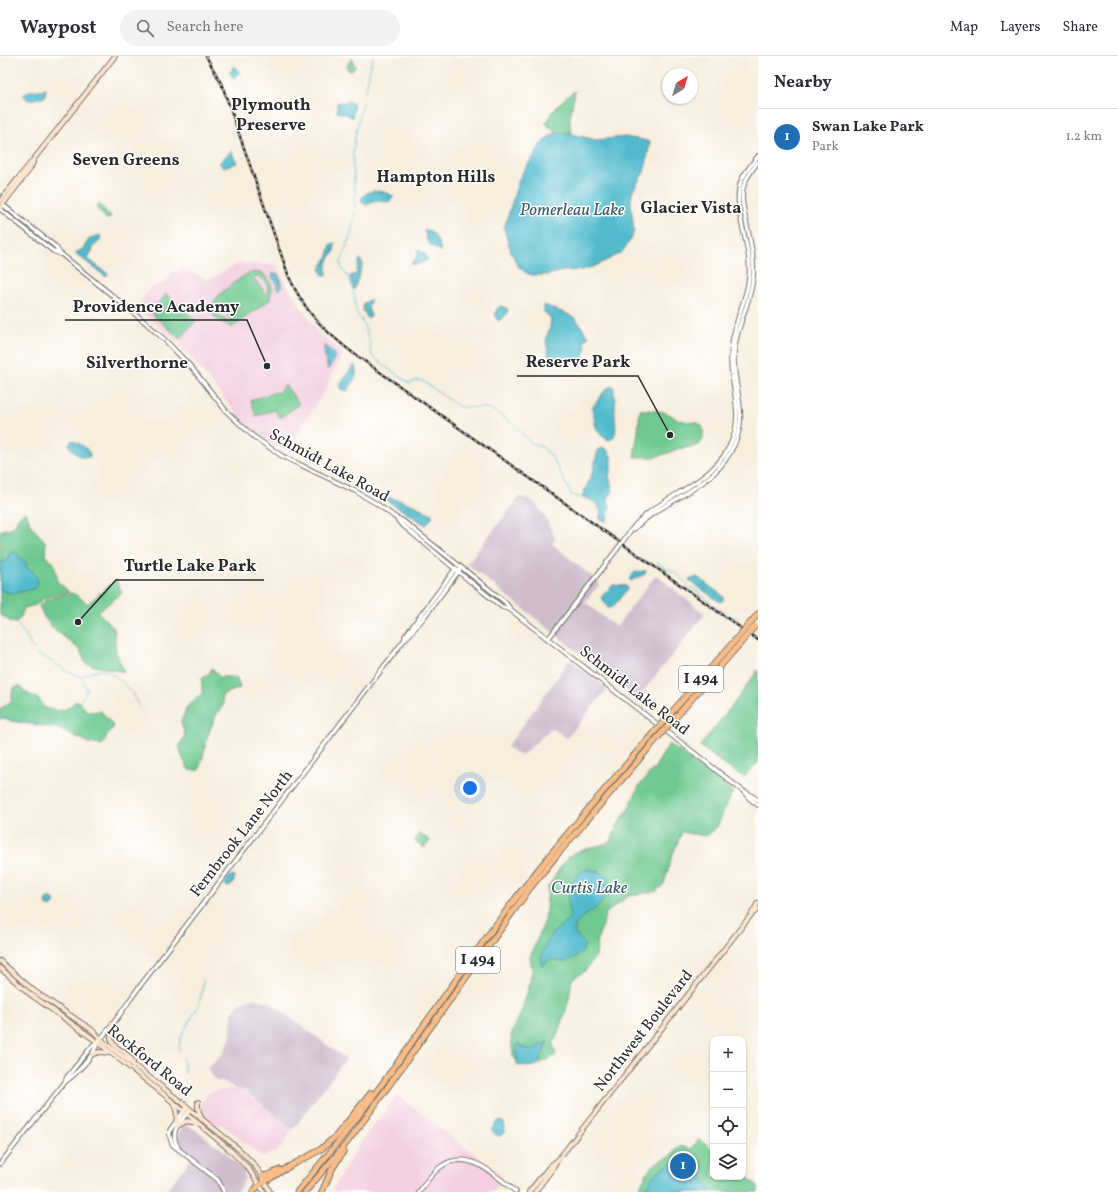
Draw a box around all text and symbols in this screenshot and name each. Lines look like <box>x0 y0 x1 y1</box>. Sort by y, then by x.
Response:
search box <box>120 10 400 46</box>
text: Waypost <box>20 15 96 41</box>
icon: search <box>134 17 156 39</box>
text: Search here <box>166 17 243 38</box>
text: Map <box>950 18 978 37</box>
text: Layers <box>1000 18 1040 37</box>
text: Share <box>1062 18 1098 37</box>
north arrow <box>662 68 698 104</box>
text: Nearby <box>774 71 832 94</box>
district label: Plymouth Preserve <box>231 94 311 137</box>
text: Swan Lake Park <box>812 117 924 138</box>
text: 1 <box>784 128 790 146</box>
text: 1.2 km <box>1066 128 1102 146</box>
text: Park <box>812 138 839 156</box>
district label: Seven Greens <box>72 149 180 172</box>
district label: Hampton Hills <box>377 166 496 189</box>
district label: Glacier Vista <box>641 197 741 220</box>
water label: Pomerleau Lake <box>520 199 625 222</box>
callout: Providence Academy <box>65 291 247 320</box>
text: Providence Academy <box>73 296 240 319</box>
callout: Reserve Park <box>517 347 638 376</box>
text: Reserve Park <box>526 351 631 374</box>
district label: Silverthorne <box>86 352 188 375</box>
street label: Schmidt Lake Road <box>265 424 393 508</box>
callout: Turtle Lake Park <box>116 551 264 580</box>
text: Turtle Lake Park <box>124 555 257 578</box>
street label: Schmidt Lake Road <box>574 641 694 741</box>
road number: I 494 <box>679 666 723 692</box>
street label: Fernbrook Lane North <box>185 766 299 902</box>
your location <box>460 778 480 798</box>
water label: Curtis Lake <box>551 877 628 900</box>
road number: I 494 <box>456 947 500 973</box>
street label: Northwest Boulevard <box>589 966 699 1096</box>
street label: Rockford Road <box>102 1020 196 1102</box>
map controls <box>710 1036 746 1180</box>
button: + <box>710 1036 746 1072</box>
button: − <box>710 1072 746 1108</box>
button: locate <box>710 1108 746 1144</box>
button: layers <box>710 1144 746 1180</box>
pin: 1 <box>670 1151 696 1181</box>

